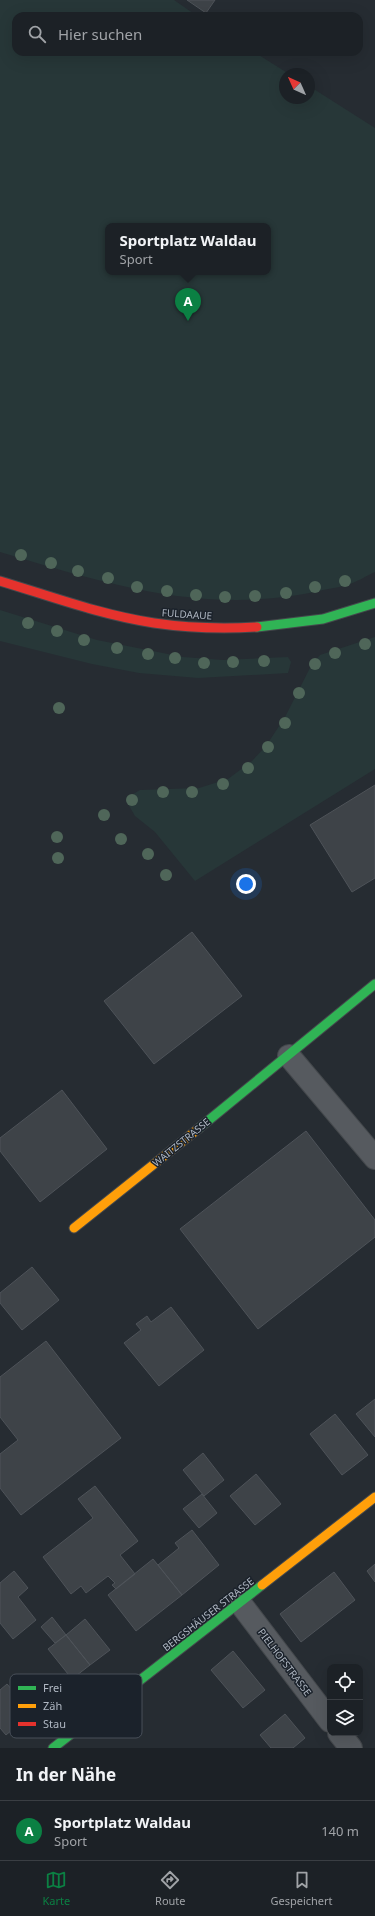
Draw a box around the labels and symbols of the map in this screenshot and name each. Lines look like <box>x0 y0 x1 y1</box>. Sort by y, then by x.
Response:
north arrow <box>279 68 315 104</box>
pin: A <box>175 288 201 321</box>
street label: FULDAAUE <box>161 605 213 623</box>
your location <box>236 874 256 894</box>
street label: WAITZSTRASSE <box>149 1114 213 1170</box>
street label: BERGSHÄUSER STRASSE <box>159 1574 257 1654</box>
street label: PIELHOFSTRASSE <box>255 1625 315 1699</box>
legend <box>10 1674 142 1738</box>
text: Frei <box>43 1680 62 1695</box>
text: Zäh <box>43 1698 62 1713</box>
text: Stau <box>43 1716 66 1731</box>

